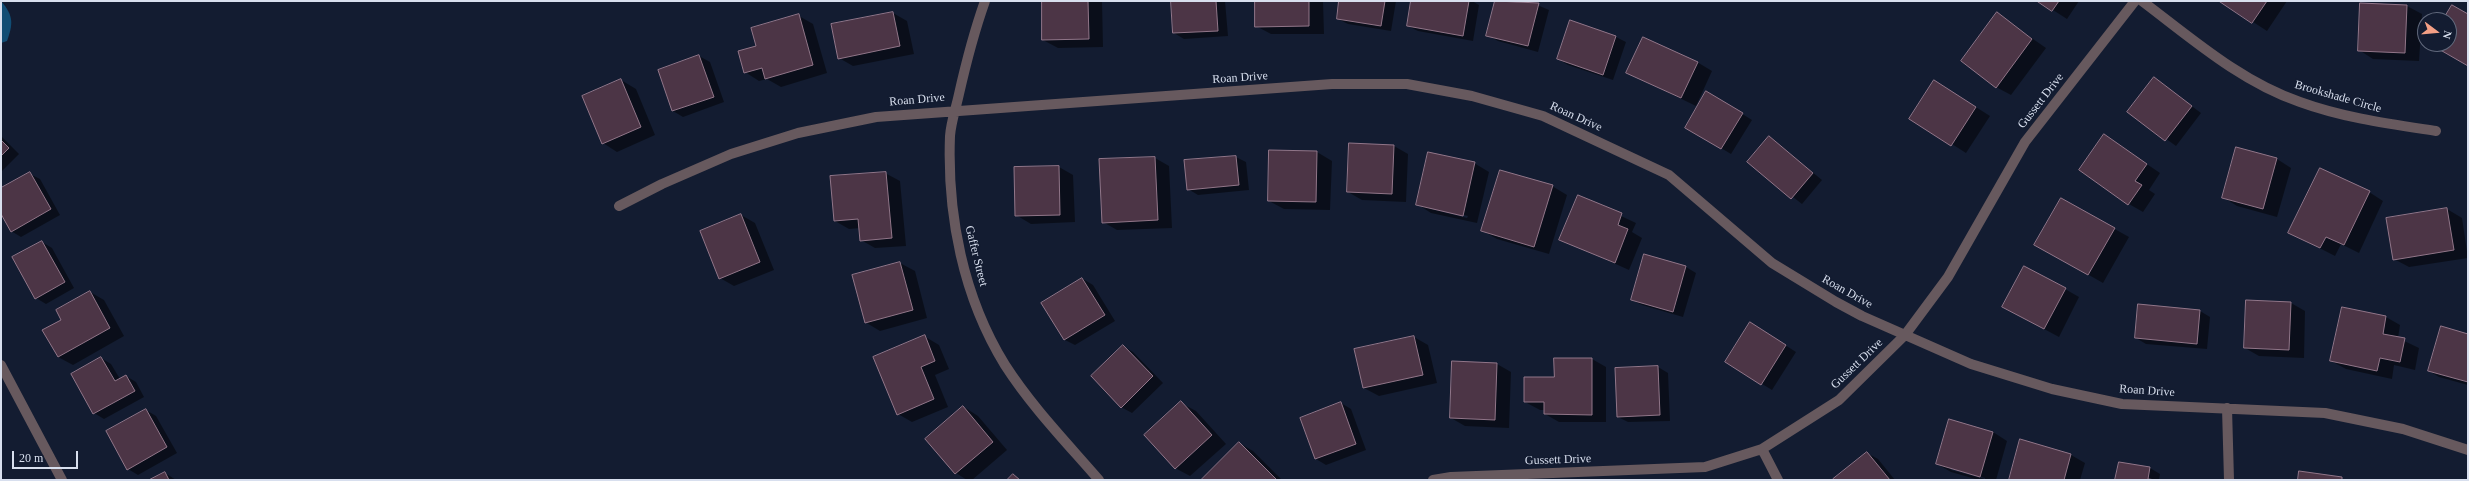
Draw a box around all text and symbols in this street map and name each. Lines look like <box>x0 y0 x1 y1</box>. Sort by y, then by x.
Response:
north arrow <box>2417 12 2457 52</box>
text: N <box>2441 30 2454 41</box>
street label: Roan Drive <box>1212 69 1268 87</box>
street label: Gussett Drive <box>2015 70 2067 132</box>
street label: Brookshade Circle <box>2293 78 2383 116</box>
street label: Roan Drive <box>889 90 945 110</box>
street label: Roan Drive <box>1548 99 1604 135</box>
street label: Gaffer Street <box>962 224 990 288</box>
street label: Roan Drive <box>1819 272 1875 312</box>
street label: Gussett Drive <box>1828 336 1886 392</box>
street label: Roan Drive <box>2119 382 2175 400</box>
scale bar <box>14 443 80 469</box>
text: 20 m <box>19 451 43 465</box>
street label: Gussett Drive <box>1525 452 1591 468</box>

